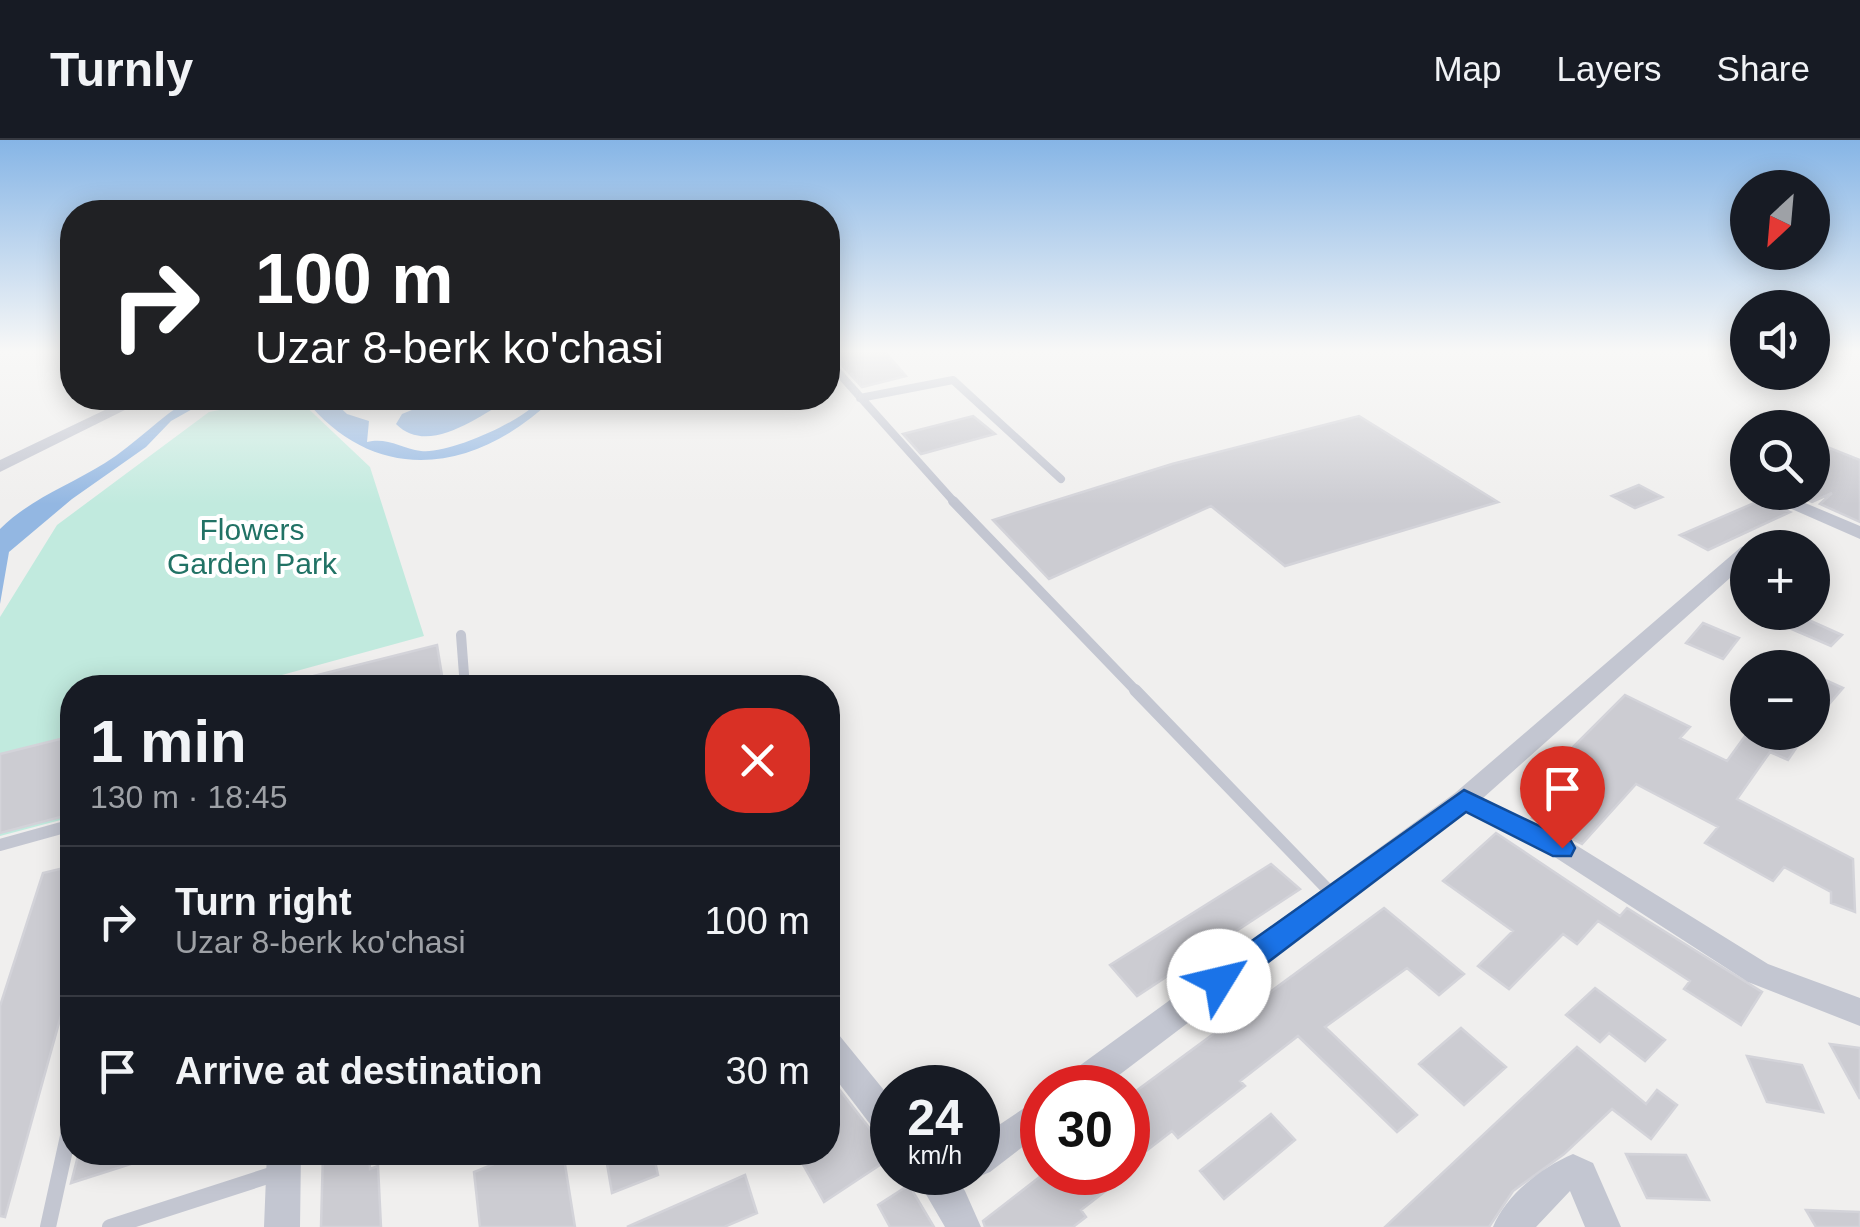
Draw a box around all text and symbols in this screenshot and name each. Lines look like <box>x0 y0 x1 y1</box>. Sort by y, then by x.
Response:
text: Turnly <box>50 43 193 96</box>
text: Map <box>1433 49 1502 88</box>
text: Layers <box>1557 49 1662 88</box>
text: Share <box>1717 49 1810 88</box>
north arrow <box>1730 170 1830 270</box>
map controls <box>1730 170 1830 750</box>
icon: right <box>90 240 220 370</box>
text: 100 m <box>255 240 453 318</box>
button: sound <box>1730 290 1830 390</box>
text: Uzar 8-berk ko'chasi <box>255 322 664 373</box>
button: search <box>1730 410 1830 510</box>
park label: Flowers Garden Park <box>167 513 338 580</box>
button: + <box>1730 530 1830 630</box>
button: − <box>1730 650 1830 750</box>
text: 1 min <box>90 708 247 775</box>
button: close <box>705 708 810 813</box>
pin <box>1520 746 1605 849</box>
icon: arrive <box>1535 761 1590 816</box>
text: 130 m · 18:45 <box>90 779 287 815</box>
text: Turn right <box>175 881 352 923</box>
icon: right <box>90 894 145 949</box>
text: 100 m <box>704 900 810 942</box>
text: Uzar 8-berk ko'chasi <box>175 924 466 960</box>
position arrow <box>1167 929 1271 1033</box>
icon: arrive <box>90 1044 145 1099</box>
text: Arrive at destination <box>175 1050 542 1092</box>
text: 30 m <box>726 1050 810 1092</box>
speed limit sign: 30 <box>1020 1065 1150 1195</box>
text: 24 <box>907 1090 963 1146</box>
text: km/h <box>908 1141 962 1169</box>

